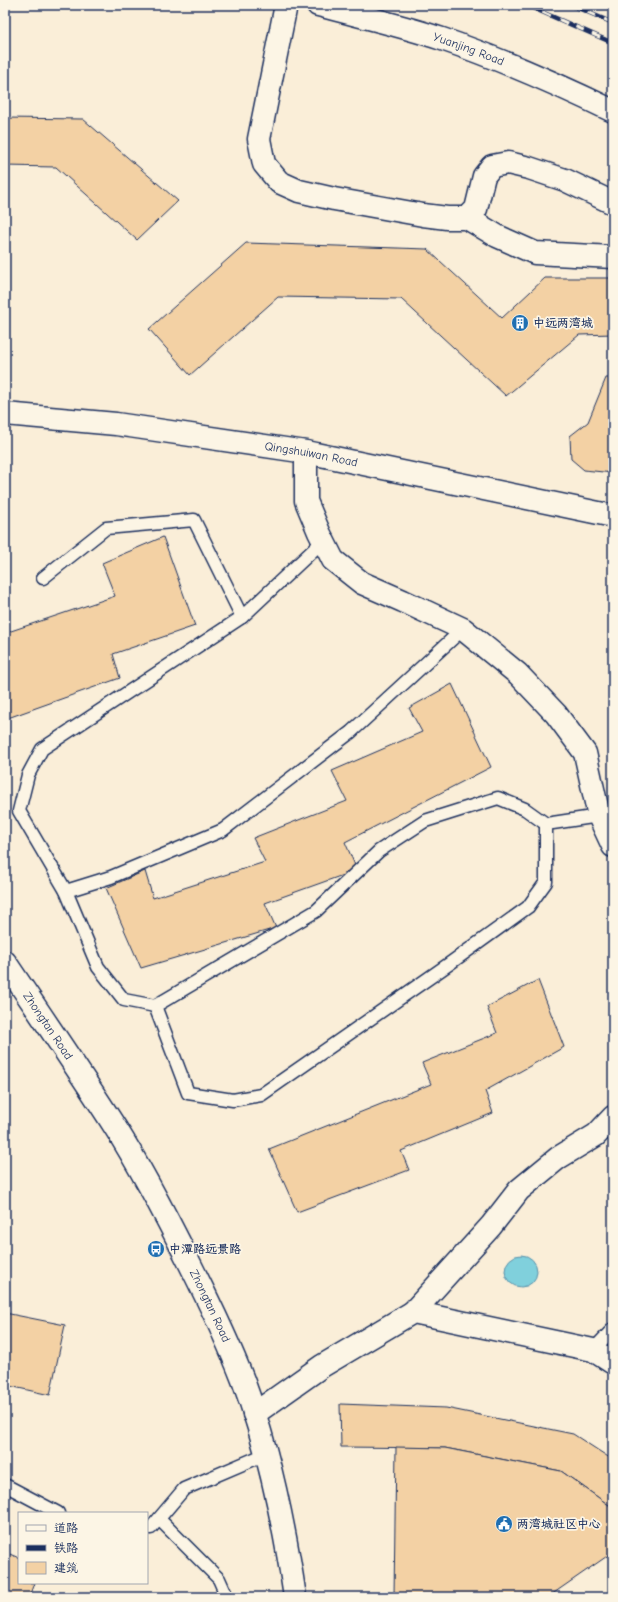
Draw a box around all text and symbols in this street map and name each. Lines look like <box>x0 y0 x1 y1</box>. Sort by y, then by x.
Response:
street label: Yuanjing Road <box>431 30 506 68</box>
building icon: 中远两湾城 <box>510 313 530 333</box>
place label: 中远两湾城 <box>533 316 593 330</box>
street label: Qingshuiwan Road <box>264 439 359 470</box>
street label: Zhongtan Road <box>20 989 76 1062</box>
bus stop icon: 中潭路远景路 <box>146 1239 166 1259</box>
place label: 中潭路远景路 <box>169 1242 241 1256</box>
street label: Zhongtan Road <box>187 1267 233 1344</box>
legend <box>18 1512 148 1584</box>
public building icon: 两湾城社区中心 <box>494 1514 514 1534</box>
place label: 两湾城社区中心 <box>517 1517 601 1531</box>
text: 道路 <box>54 1521 78 1535</box>
text: 铁路 <box>54 1541 78 1555</box>
text: 建筑 <box>54 1561 78 1575</box>

